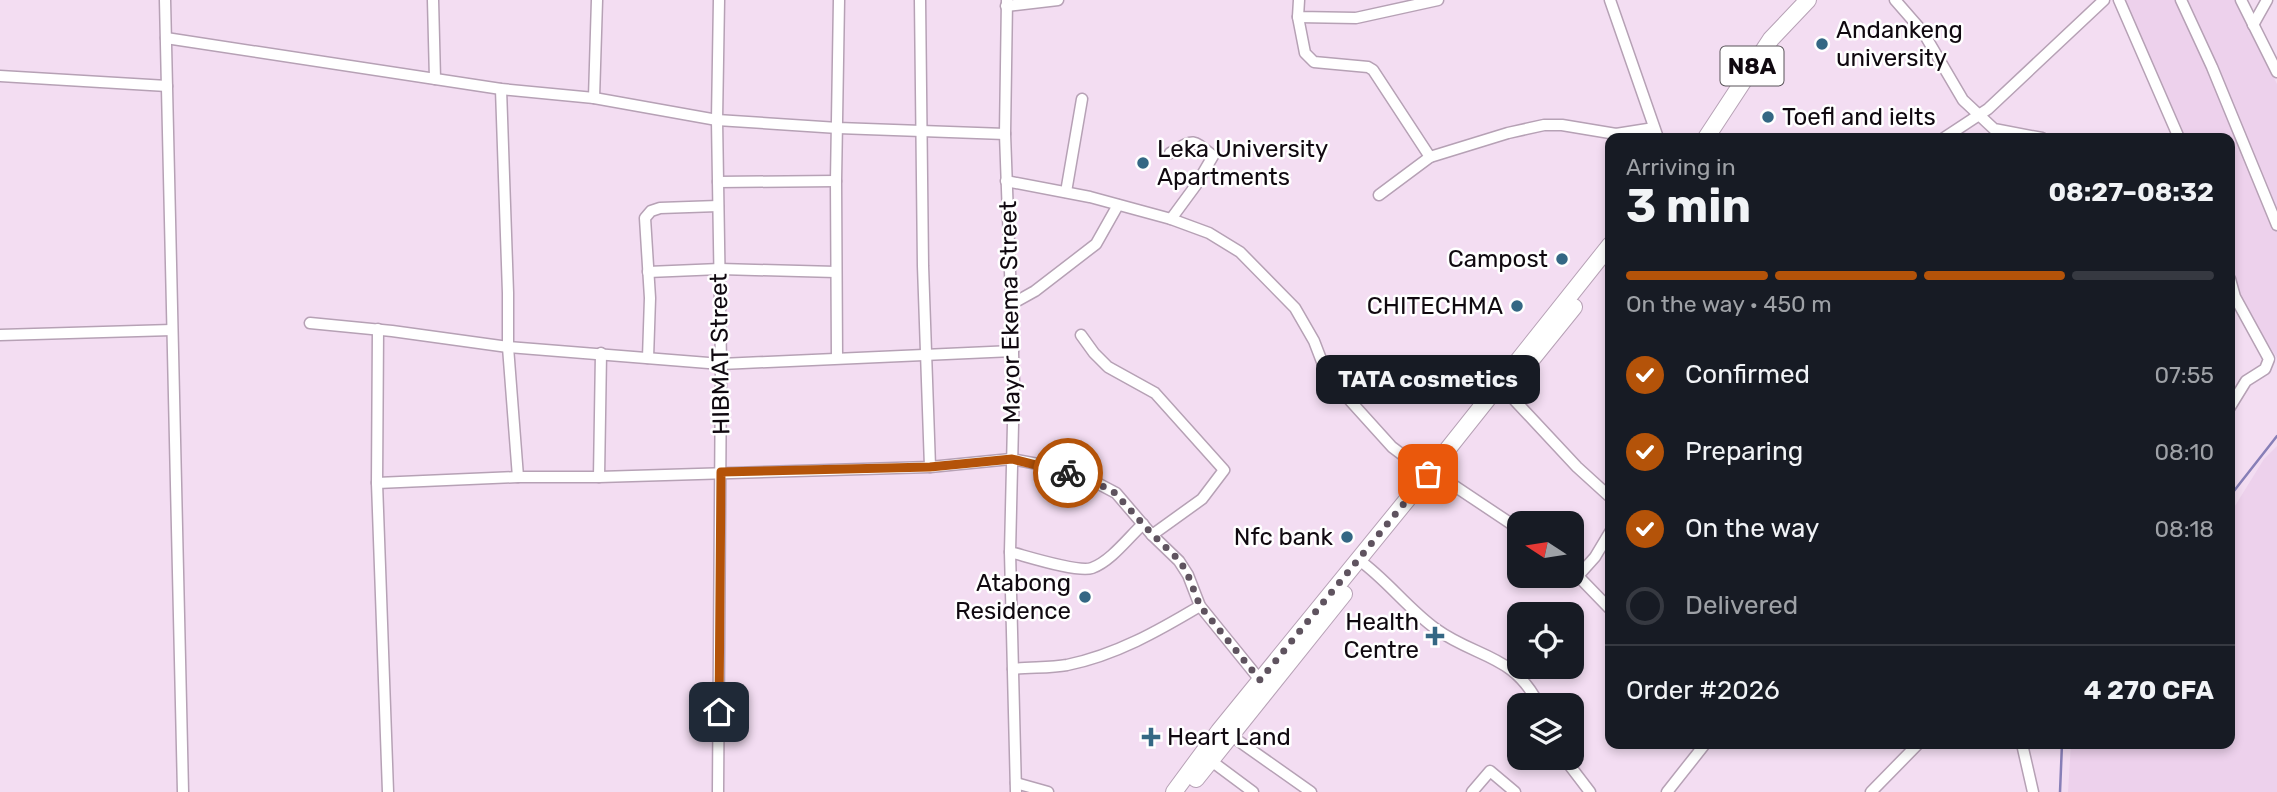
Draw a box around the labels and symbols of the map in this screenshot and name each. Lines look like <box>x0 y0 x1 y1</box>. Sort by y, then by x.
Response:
place label: Andankeng university <box>1836 16 1963 72</box>
marker: Andankeng university <box>1814 36 1830 52</box>
road number: N8A <box>1720 46 1784 86</box>
place label: Toefl and ielts <box>1782 103 1936 131</box>
marker: Toefl and ielts <box>1760 109 1776 125</box>
place label: Leka University Apartments <box>1157 135 1328 191</box>
marker: Leka University Apartments <box>1135 155 1151 171</box>
street label: Mayor Ekema Street <box>994 200 1026 424</box>
place label: Campost <box>1448 245 1548 273</box>
marker: Campost <box>1554 251 1570 267</box>
street label: HIBMAT Street <box>705 273 735 435</box>
place label: CHITECHMA <box>1367 292 1503 320</box>
marker: CHITECHMA <box>1509 298 1525 314</box>
callout: TATA cosmetics <box>1316 355 1540 404</box>
courier <box>1033 438 1103 508</box>
pin <box>1398 444 1458 504</box>
north arrow <box>1507 511 1584 588</box>
place label: Nfc bank <box>1234 523 1334 551</box>
marker: Nfc bank <box>1339 529 1355 545</box>
place label: Atabong Residence <box>955 569 1071 625</box>
marker: Atabong Residence <box>1077 589 1093 605</box>
place label: Health Centre <box>1343 608 1419 664</box>
marker: Health Centre <box>1425 626 1445 646</box>
pin <box>689 682 749 742</box>
place label: Heart Land <box>1167 723 1291 751</box>
marker: Heart Land <box>1141 727 1161 747</box>

